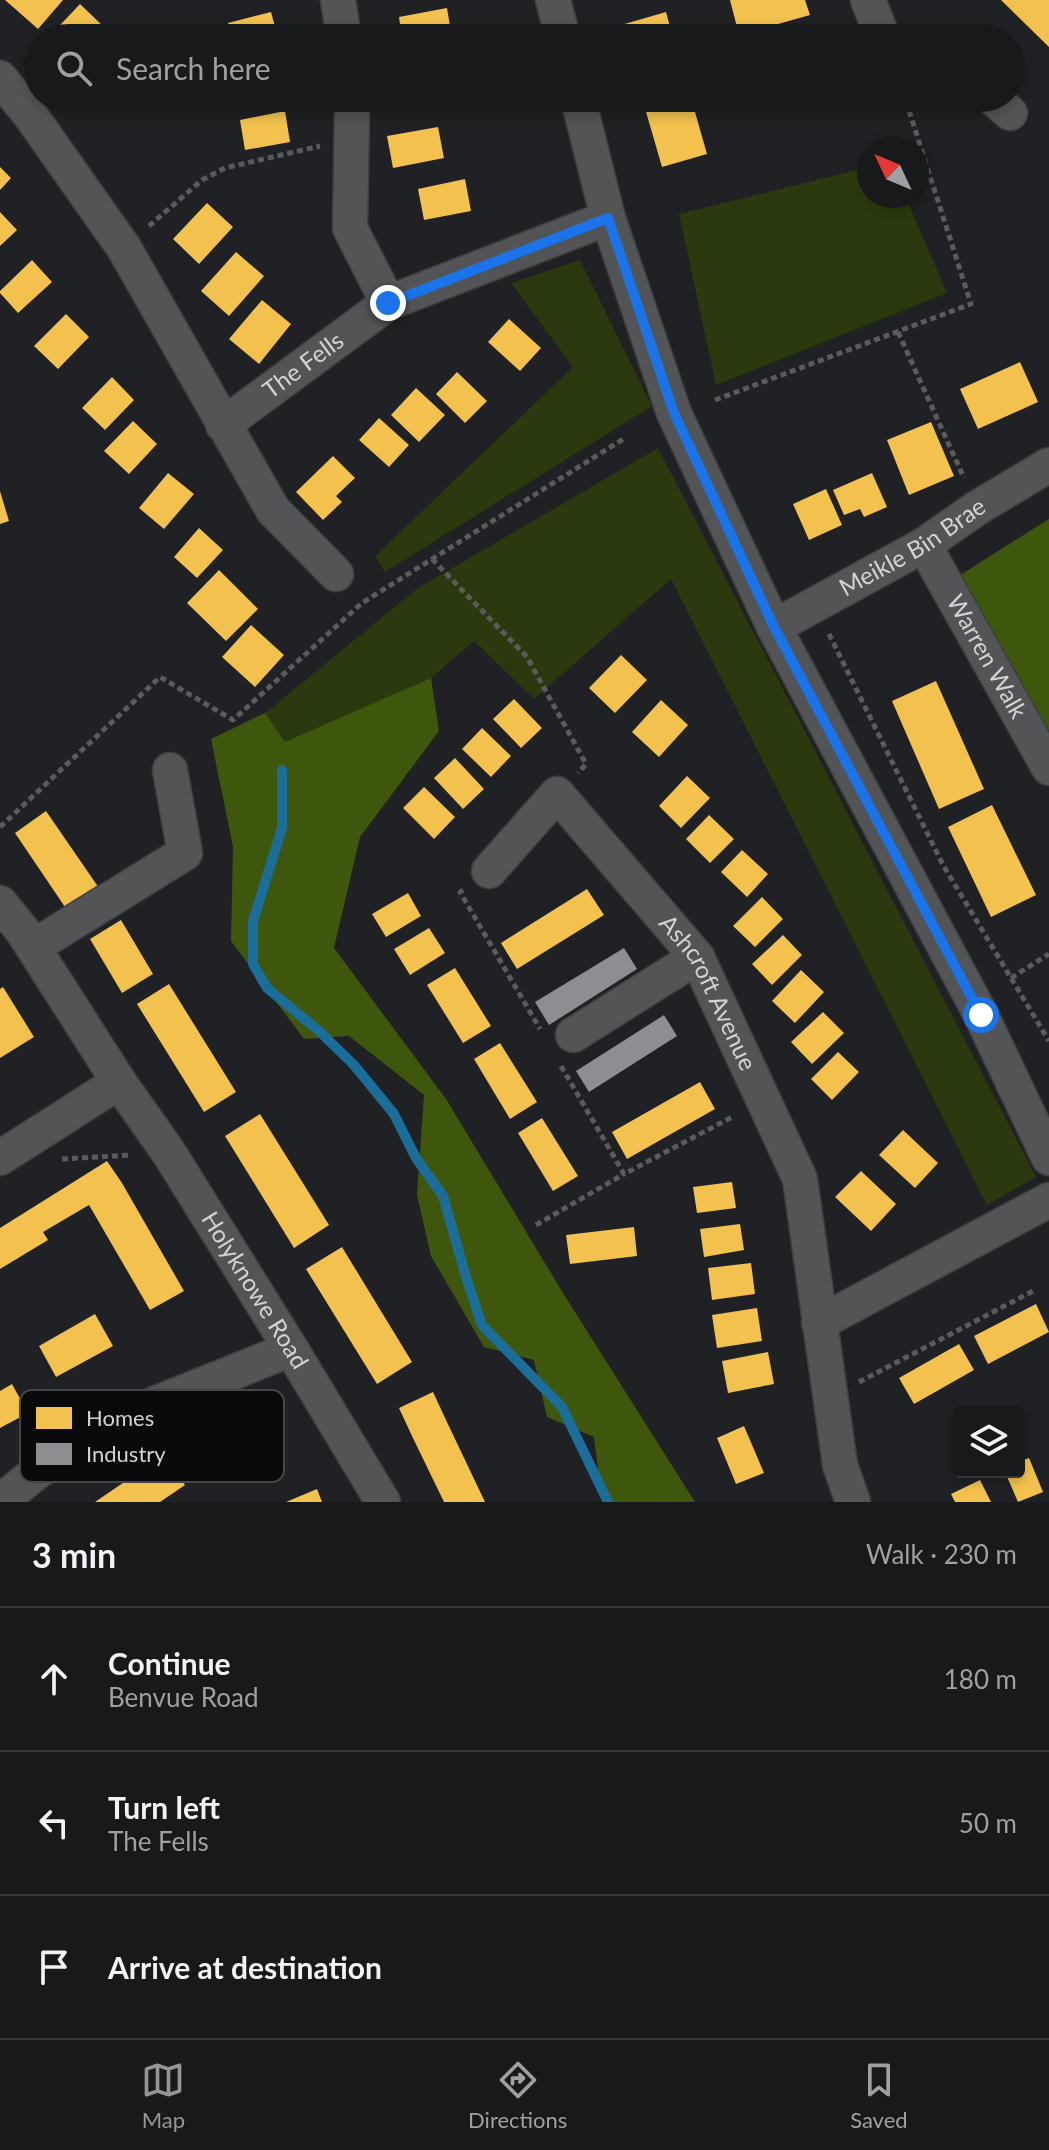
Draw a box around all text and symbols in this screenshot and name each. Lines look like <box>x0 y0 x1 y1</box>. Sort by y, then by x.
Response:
search box <box>24 24 1025 112</box>
icon: search <box>52 46 96 90</box>
text: Search here <box>116 50 271 86</box>
north arrow <box>857 136 929 208</box>
route end <box>370 285 406 321</box>
street label: The Fells <box>256 325 349 404</box>
street label: Meikle Bin Brae <box>834 490 990 602</box>
street label: Warren Walk <box>942 589 1035 724</box>
street label: Ashcroft Avenue <box>654 908 764 1075</box>
route start <box>963 997 999 1033</box>
street label: Holyknowe Road <box>196 1206 315 1374</box>
legend <box>20 1390 284 1482</box>
text: Homes <box>86 1404 154 1431</box>
map controls <box>953 1406 1025 1478</box>
button: layers <box>953 1406 1025 1478</box>
text: Industry <box>86 1440 166 1467</box>
text: 3 min <box>32 1534 116 1575</box>
text: Walk · 230 m <box>866 1538 1017 1570</box>
text: Continue <box>108 1645 231 1681</box>
icon: ahead <box>32 1657 76 1701</box>
text: 180 m <box>944 1663 1017 1695</box>
text: Benvue Road <box>108 1681 259 1713</box>
text: Turn left <box>108 1789 220 1825</box>
icon: left <box>32 1801 76 1845</box>
text: 50 m <box>959 1807 1017 1839</box>
text: The Fells <box>108 1825 209 1857</box>
icon: arrive <box>32 1945 76 1989</box>
text: Arrive at destination <box>108 1949 382 1985</box>
tab: Map <box>141 2058 185 2133</box>
tab: Directions <box>468 2058 567 2133</box>
tab: Saved <box>850 2058 908 2133</box>

